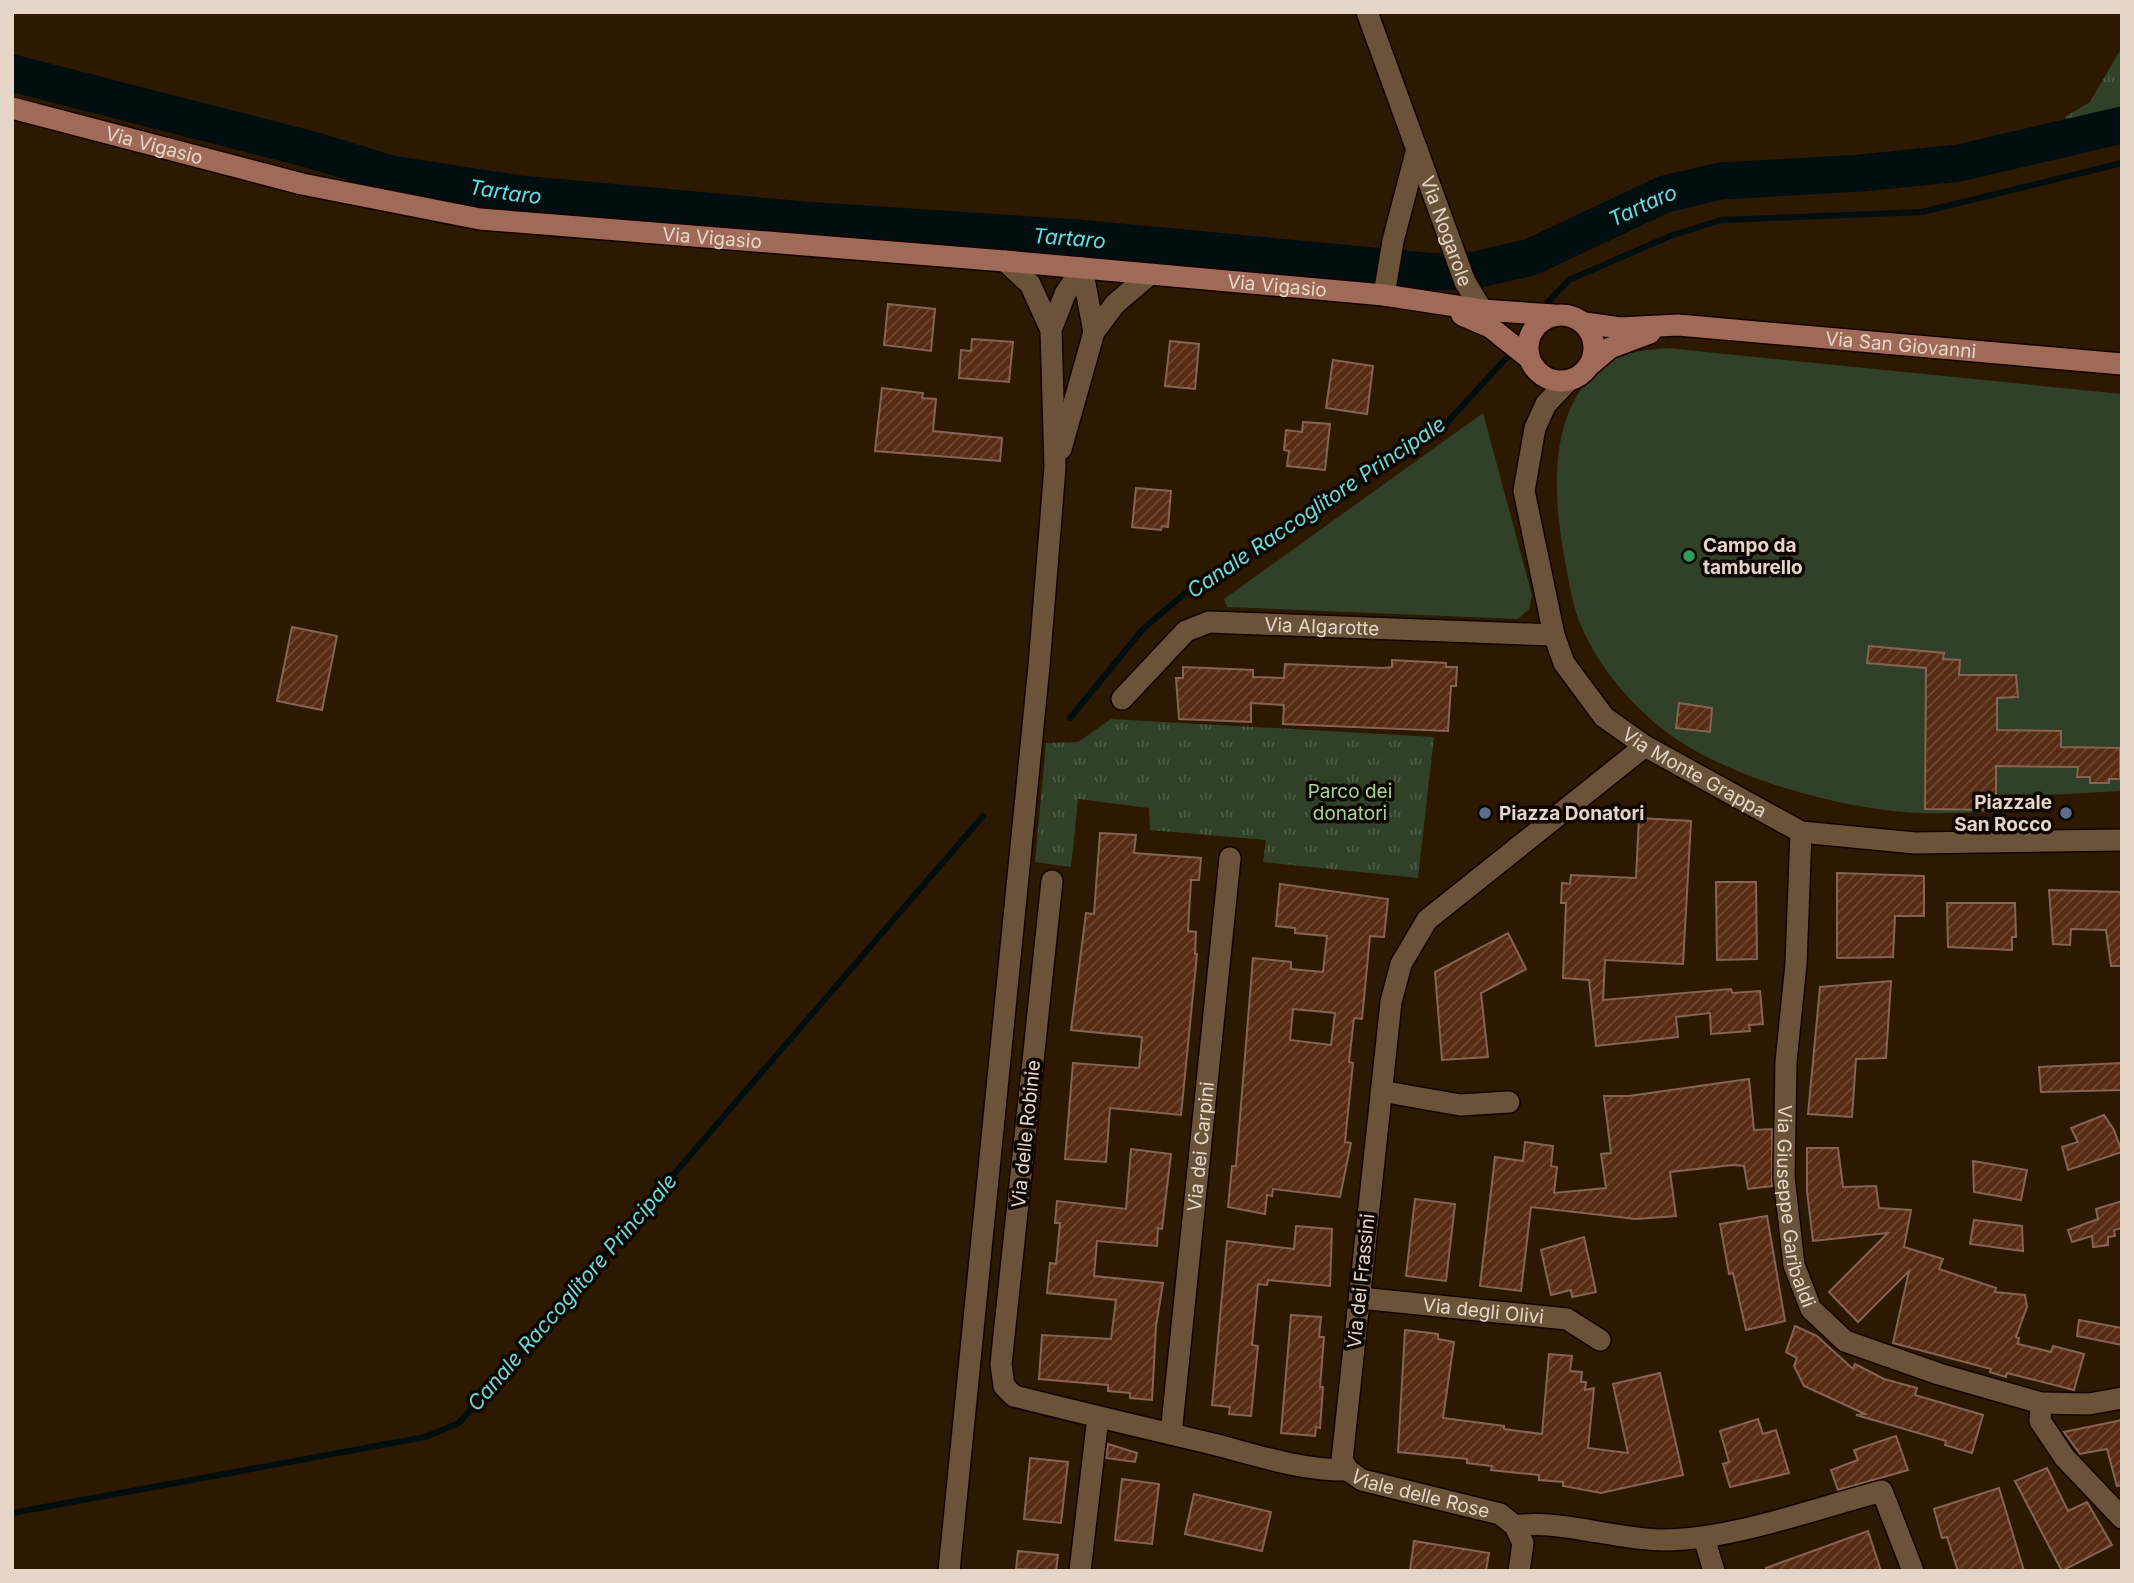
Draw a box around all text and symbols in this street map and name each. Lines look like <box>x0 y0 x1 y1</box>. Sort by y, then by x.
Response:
street label: Via Vigasio <box>103 121 205 169</box>
street label: Via Nogarole <box>1416 173 1477 289</box>
water label: Tartaro <box>467 174 543 208</box>
water label: Tartaro <box>1604 179 1679 231</box>
street label: Via Vigasio <box>661 222 763 253</box>
water label: Tartaro <box>1032 223 1107 253</box>
street label: Via Vigasio <box>1226 269 1328 301</box>
street label: Via San Giovanni <box>1824 326 1977 363</box>
water label: Canale Raccoglitore Principale <box>1182 411 1450 603</box>
place label: Campo da tamburello <box>1703 534 1803 579</box>
marker: Campo da tamburello <box>1681 548 1697 564</box>
street label: Via Algarotte <box>1264 613 1380 640</box>
street label: Via Monte Grappa <box>1618 722 1771 822</box>
park label: Parco dei donatori <box>1308 780 1392 825</box>
place label: Piazzale San Rocco <box>1954 791 2052 836</box>
place label: Piazza Donatori <box>1499 802 1644 825</box>
marker: Piazza Donatori <box>1477 805 1493 821</box>
marker: Piazzale San Rocco <box>2058 805 2074 821</box>
street label: Via delle Robinie <box>1007 1059 1045 1209</box>
street label: Via dei Carpini <box>1182 1080 1219 1213</box>
street label: Via Giuseppe Garibaldi <box>1772 1105 1821 1310</box>
water label: Canale Raccoglitore Principale <box>462 1168 682 1416</box>
street label: Via dei Frassini <box>1342 1212 1380 1350</box>
street label: Via degli Olivi <box>1422 1293 1545 1328</box>
street label: Viale delle Rose <box>1346 1464 1492 1523</box>

